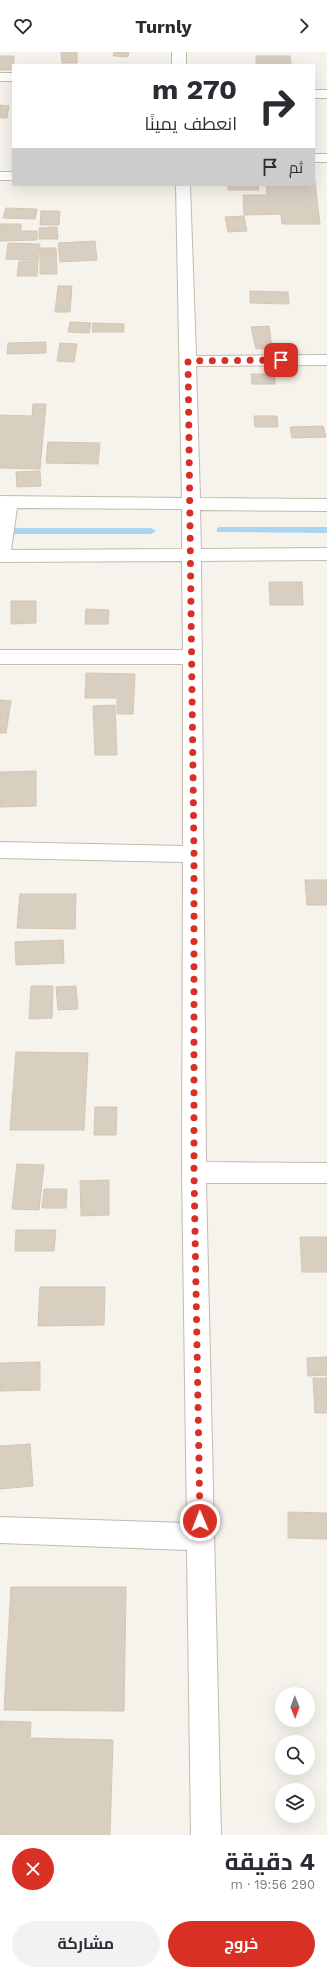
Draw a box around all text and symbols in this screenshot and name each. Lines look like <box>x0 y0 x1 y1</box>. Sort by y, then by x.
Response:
icon: heart <box>12 15 34 37</box>
icon: forward <box>293 15 315 37</box>
text: Turnly <box>135 16 192 37</box>
text: 270 m <box>152 73 237 106</box>
icon: right <box>251 80 303 132</box>
text: انعطف يمينًا <box>144 113 237 134</box>
icon: arrive <box>259 156 281 178</box>
text: ثم <box>289 159 303 177</box>
pin <box>264 343 298 377</box>
icon: arrive <box>270 349 292 371</box>
position arrow <box>179 1500 221 1542</box>
north arrow <box>275 1687 315 1727</box>
map controls <box>275 1687 315 1823</box>
button: search <box>275 1735 315 1775</box>
button: layers <box>275 1783 315 1823</box>
button: close <box>12 1848 54 1890</box>
text: 4 دقيقة <box>225 1848 315 1876</box>
text: 290 m · 19:56 <box>231 1877 315 1892</box>
button: مشاركة <box>12 1921 160 1967</box>
button: خروج <box>168 1921 315 1967</box>

